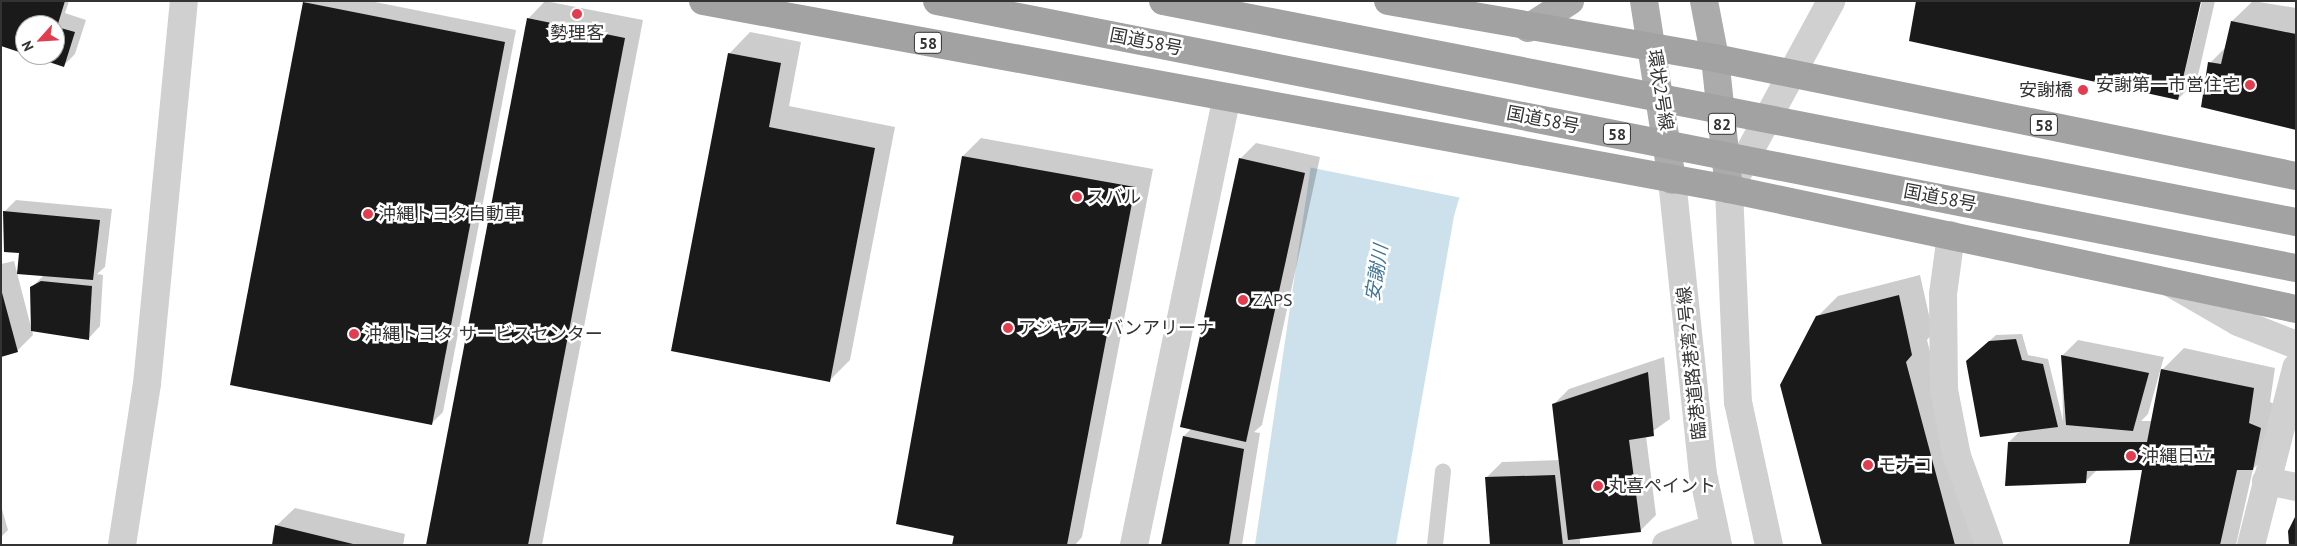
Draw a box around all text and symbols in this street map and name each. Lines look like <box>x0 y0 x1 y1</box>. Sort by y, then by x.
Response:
marker: 勢理客 <box>571 8 583 20</box>
north arrow <box>15 15 65 65</box>
place label: 勢理客 <box>550 22 604 44</box>
street label: 国道58号 <box>1108 24 1184 60</box>
road number: 58 <box>913 29 943 56</box>
text: N <box>17 38 38 54</box>
street label: 環状2号線 <box>1643 48 1677 132</box>
place label: 安謝第一市営住宅 <box>2096 74 2240 96</box>
place label: 安謝橋 <box>2019 79 2073 101</box>
marker: 安謝第一市営住宅 <box>2244 79 2256 91</box>
marker: 安謝橋 <box>2077 84 2089 96</box>
street label: 国道58号 <box>1505 102 1581 138</box>
road number: 82 <box>1707 110 1737 138</box>
road number: 58 <box>2029 112 2059 138</box>
road number: 58 <box>1602 120 1632 148</box>
street label: 国道58号 <box>1902 180 1978 216</box>
place label: スバル <box>1087 186 1141 208</box>
marker: スバル <box>1071 191 1083 203</box>
place label: 沖縄トヨタ自動車 <box>378 203 522 225</box>
marker: 沖縄トヨタ自動車 <box>362 208 374 220</box>
water label: 安謝川 <box>1361 243 1393 303</box>
street label: 臨港道路港湾2号線 <box>1673 285 1711 441</box>
place label: ZAPS <box>1253 289 1293 311</box>
marker: ZAPS <box>1237 294 1249 306</box>
place label: アジャアーバンアリーナ <box>1018 317 1215 339</box>
marker: アジャアーバンアリーナ <box>1002 322 1014 334</box>
place label: 沖縄トヨタ サービスセンター <box>364 323 603 345</box>
marker: 沖縄トヨタ サービスセンター <box>348 328 360 340</box>
place label: 沖縄日立 <box>2141 445 2213 467</box>
marker: 沖縄日立 <box>2125 450 2137 462</box>
place label: モナコ <box>1878 454 1932 476</box>
marker: モナコ <box>1862 459 1874 471</box>
place label: 丸喜ペイント <box>1608 475 1716 497</box>
marker: 丸喜ペイント <box>1592 480 1604 492</box>

